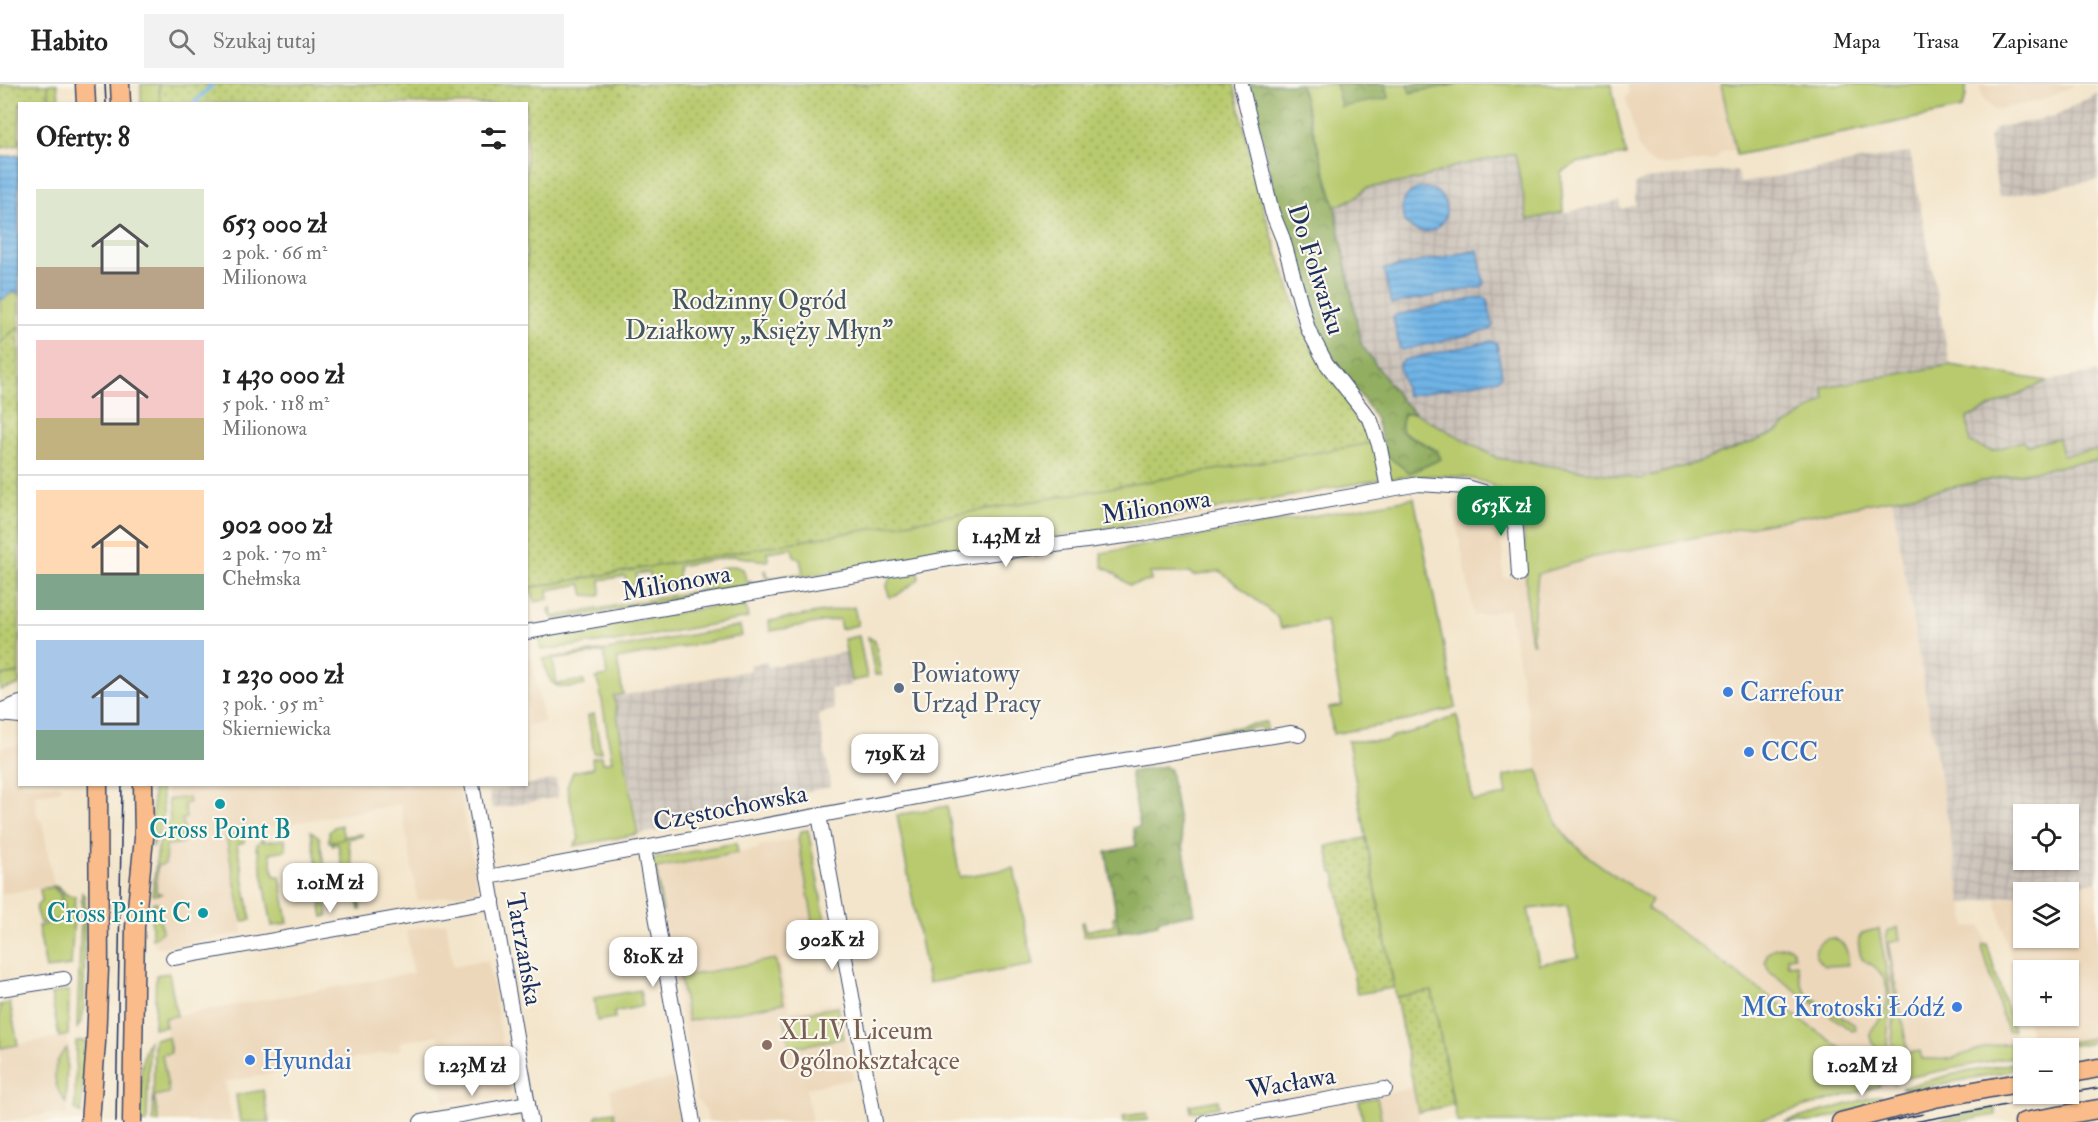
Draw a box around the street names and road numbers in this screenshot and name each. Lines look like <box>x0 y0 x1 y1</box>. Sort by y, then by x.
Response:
street label: Do Folwarku <box>1280 200 1352 339</box>
street label: Milionowa <box>1099 483 1213 531</box>
street label: Milionowa <box>619 558 734 608</box>
street label: Częstochowska <box>650 777 810 839</box>
street label: Tatrzańska <box>498 890 550 1008</box>
street label: Wacława <box>1244 1059 1338 1107</box>

